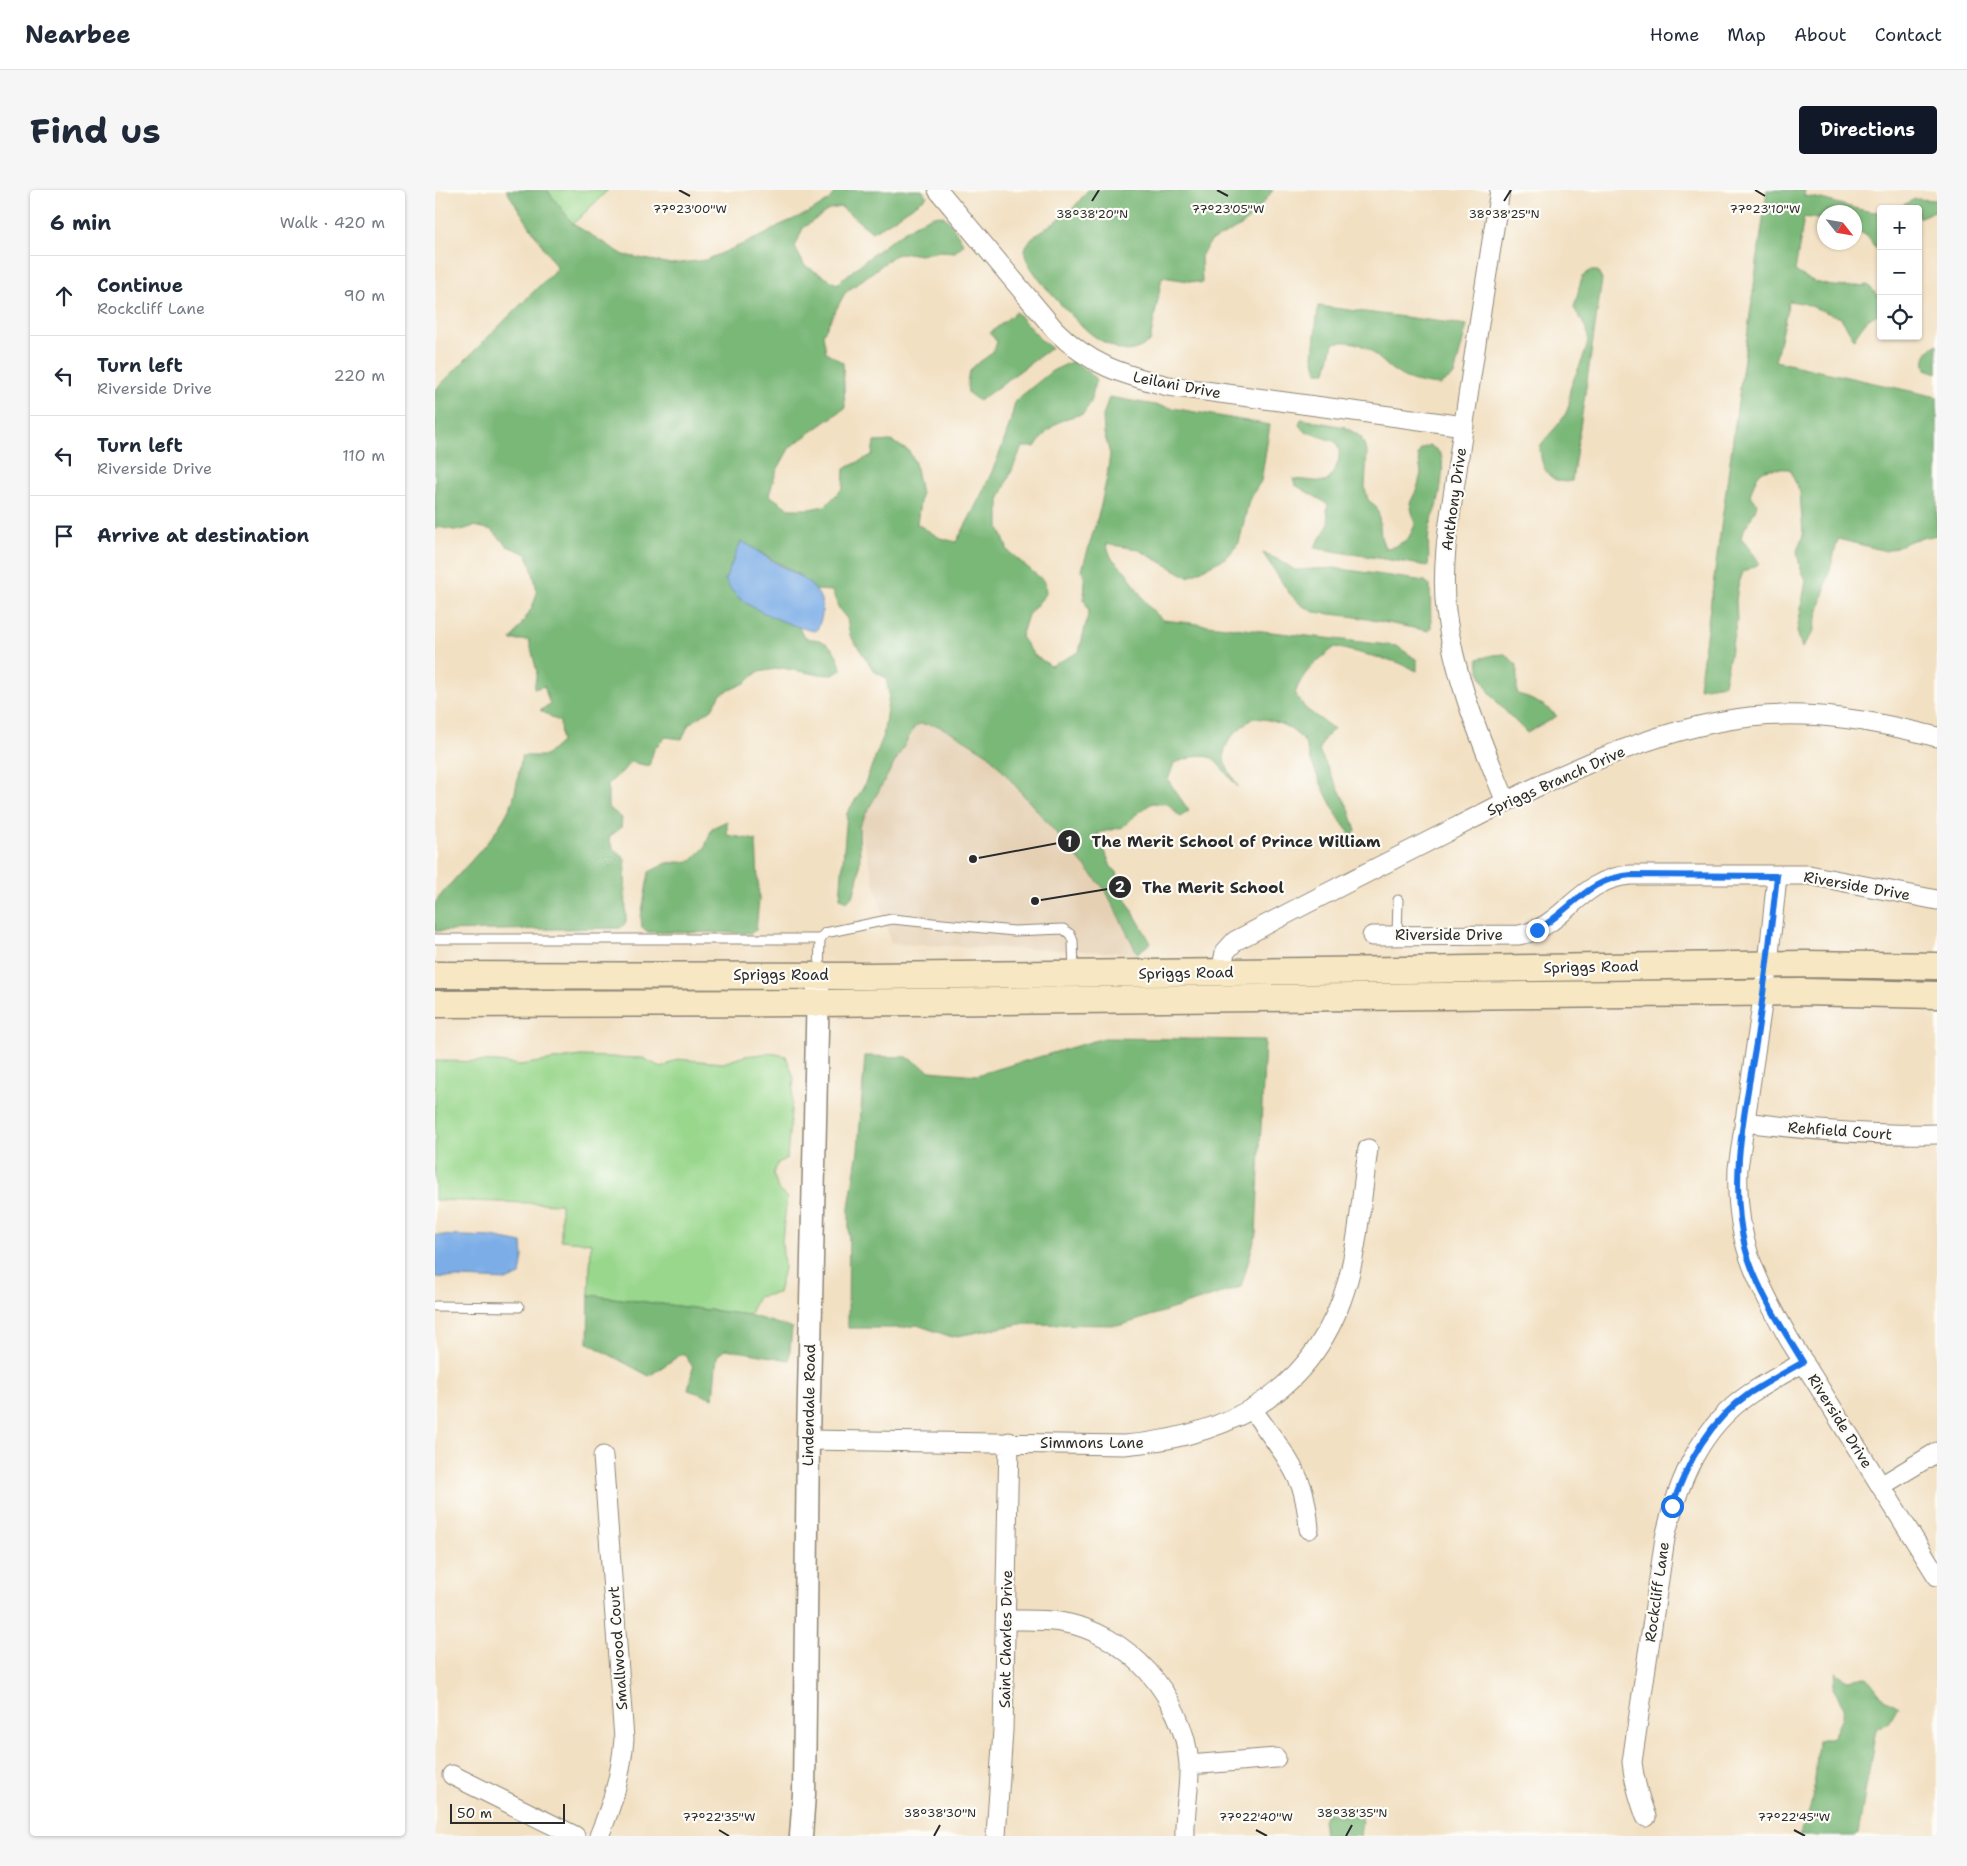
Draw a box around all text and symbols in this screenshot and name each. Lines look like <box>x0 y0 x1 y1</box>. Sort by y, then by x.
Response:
text: Nearbee <box>25 19 131 51</box>
text: Home <box>1650 23 1699 47</box>
text: Map <box>1727 23 1766 47</box>
text: About <box>1794 23 1847 47</box>
text: Contact <box>1875 23 1942 47</box>
button: Directions <box>1799 106 1937 154</box>
text: Find us <box>30 107 161 154</box>
text: 77°23'00"W <box>653 201 727 217</box>
text: 77°23'05"W <box>1192 201 1264 217</box>
text: 77°23'10"W <box>1730 201 1801 217</box>
north arrow <box>1817 205 1862 250</box>
map controls <box>1877 205 1922 340</box>
button: + <box>1877 205 1922 250</box>
text: 38°38'20"N <box>1056 206 1128 222</box>
text: 38°38'25"N <box>1468 206 1540 222</box>
text: 6 min <box>50 209 111 237</box>
text: Walk · 420 m <box>280 212 385 233</box>
button: − <box>1877 250 1922 295</box>
text: Continue <box>97 273 183 298</box>
icon: ahead <box>50 282 78 310</box>
text: 90 m <box>344 285 385 306</box>
button: locate <box>1877 295 1922 340</box>
text: Rockcliff Lane <box>97 298 205 319</box>
text: Turn left <box>97 353 183 378</box>
icon: left <box>50 362 78 390</box>
text: 220 m <box>333 365 385 386</box>
street label: Leilani Drive <box>1131 367 1223 403</box>
text: Riverside Drive <box>97 378 212 399</box>
text: Turn left <box>97 433 183 458</box>
icon: left <box>50 442 78 470</box>
text: 110 m <box>342 445 385 466</box>
street label: Anthony Drive <box>1437 446 1471 552</box>
text: Riverside Drive <box>97 458 212 479</box>
icon: arrive <box>50 522 78 550</box>
text: Arrive at destination <box>97 523 309 548</box>
street label: Spriggs Branch Drive <box>1484 741 1628 821</box>
callout: The Merit School of Prince William <box>1057 826 1391 857</box>
text: The Merit School of Prince William <box>1092 831 1381 852</box>
text: 1 <box>1066 832 1073 852</box>
street label: Riverside Drive <box>1802 867 1912 905</box>
callout: The Merit School <box>1107 872 1294 903</box>
text: 2 <box>1115 877 1126 897</box>
text: The Merit School <box>1142 877 1284 898</box>
route end <box>1526 919 1549 942</box>
street label: Riverside Drive <box>1395 925 1503 945</box>
street label: Spriggs Road <box>1543 956 1639 978</box>
street label: Spriggs Road <box>1138 962 1234 984</box>
street label: Spriggs Road <box>733 965 829 985</box>
street label: Rehfield Court <box>1787 1117 1893 1145</box>
street label: Lindendale Road <box>798 1343 820 1466</box>
street label: Riverside Drive <box>1803 1370 1877 1472</box>
street label: Simmons Lane <box>1040 1433 1144 1453</box>
route start <box>1661 1495 1684 1518</box>
street label: Rockcliff Lane <box>1640 1540 1674 1644</box>
street label: Saint Charles Drive <box>995 1570 1017 1708</box>
street label: Smallwood Court <box>604 1585 632 1711</box>
scale bar <box>450 1801 565 1824</box>
text: 50 m <box>457 1804 492 1822</box>
text: 38°38'30"N <box>904 1805 976 1821</box>
text: 38°38'35"N <box>1317 1805 1387 1821</box>
text: 77°22'35"W <box>683 1809 755 1825</box>
text: 77°22'40"W <box>1219 1809 1293 1825</box>
text: 77°22'45"W <box>1758 1809 1830 1825</box>

